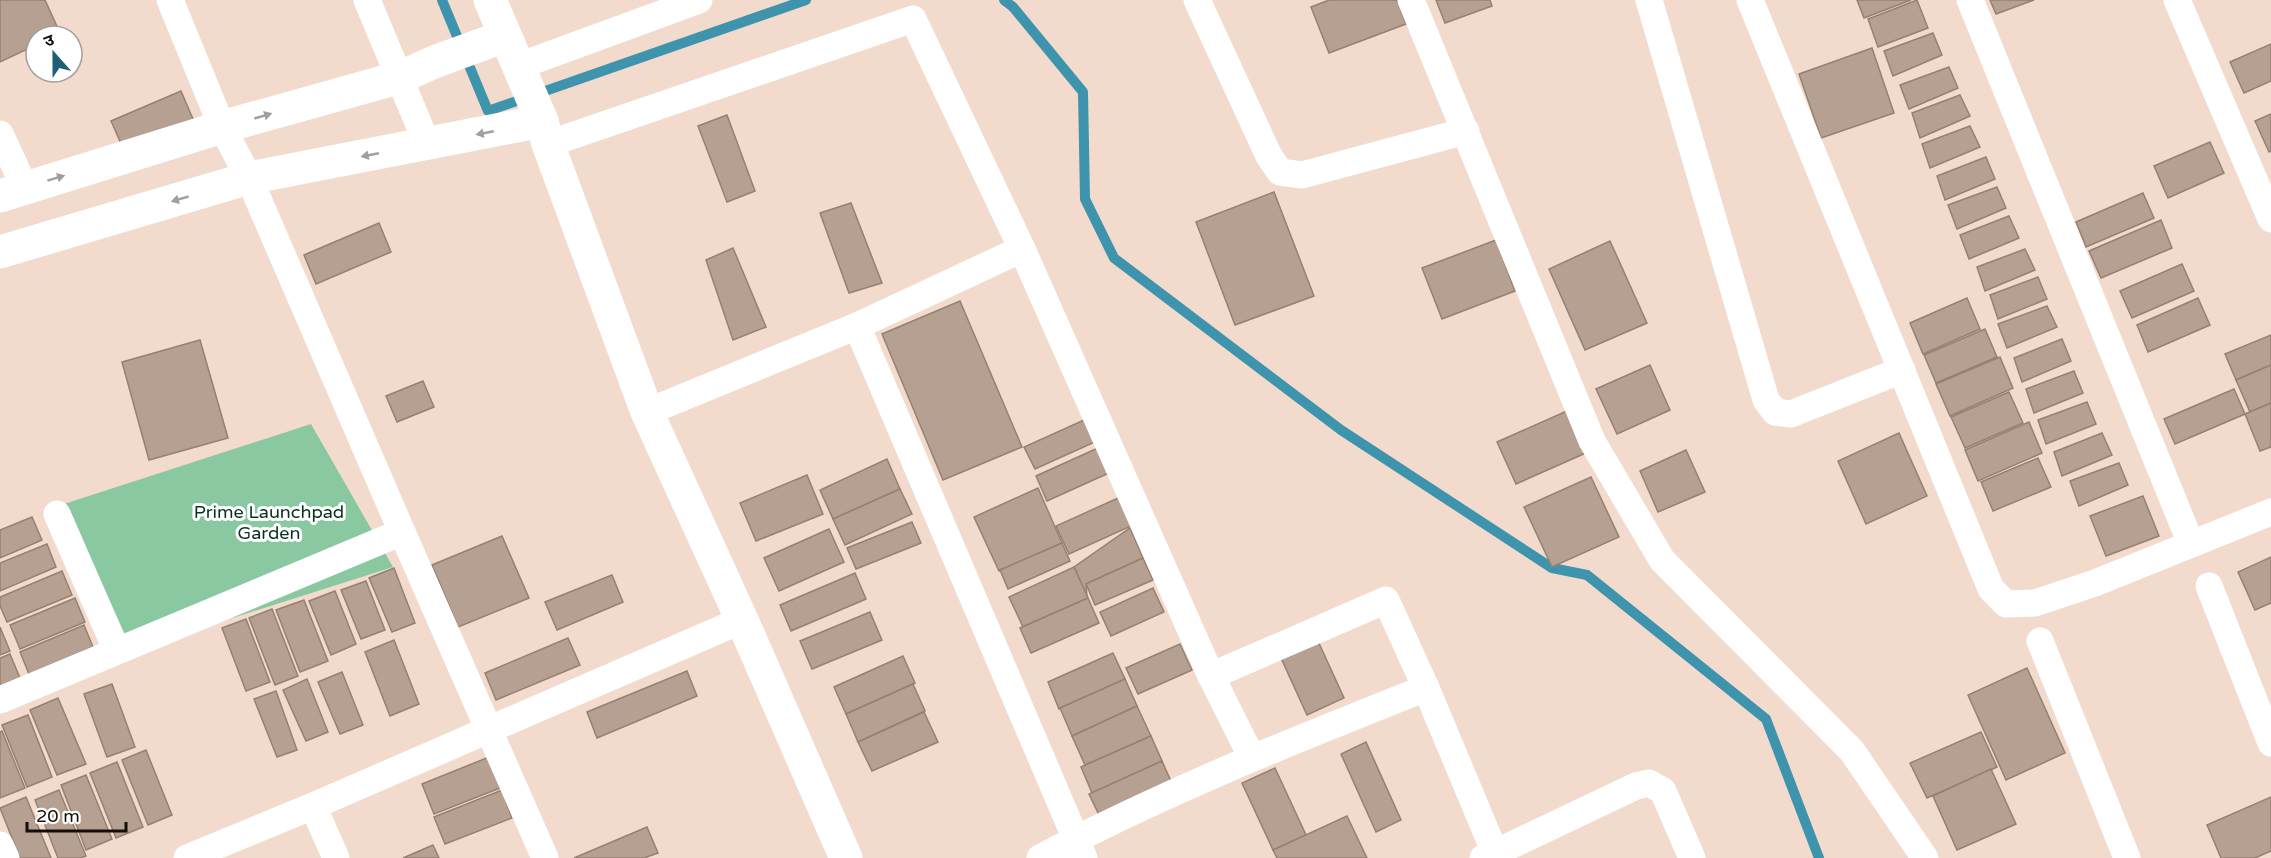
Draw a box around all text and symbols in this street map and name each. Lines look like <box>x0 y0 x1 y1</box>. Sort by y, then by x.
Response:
north arrow <box>24 24 84 84</box>
text: उ <box>41 30 58 52</box>
one-way arrow <box>254 111 272 120</box>
one-way arrow <box>475 129 494 138</box>
one-way arrow <box>360 151 379 160</box>
one-way arrow <box>47 173 65 183</box>
one-way arrow <box>171 195 189 204</box>
park label: Prime Launchpad Garden <box>194 501 344 544</box>
scale bar <box>27 795 126 833</box>
text: 20 m <box>36 805 80 827</box>

